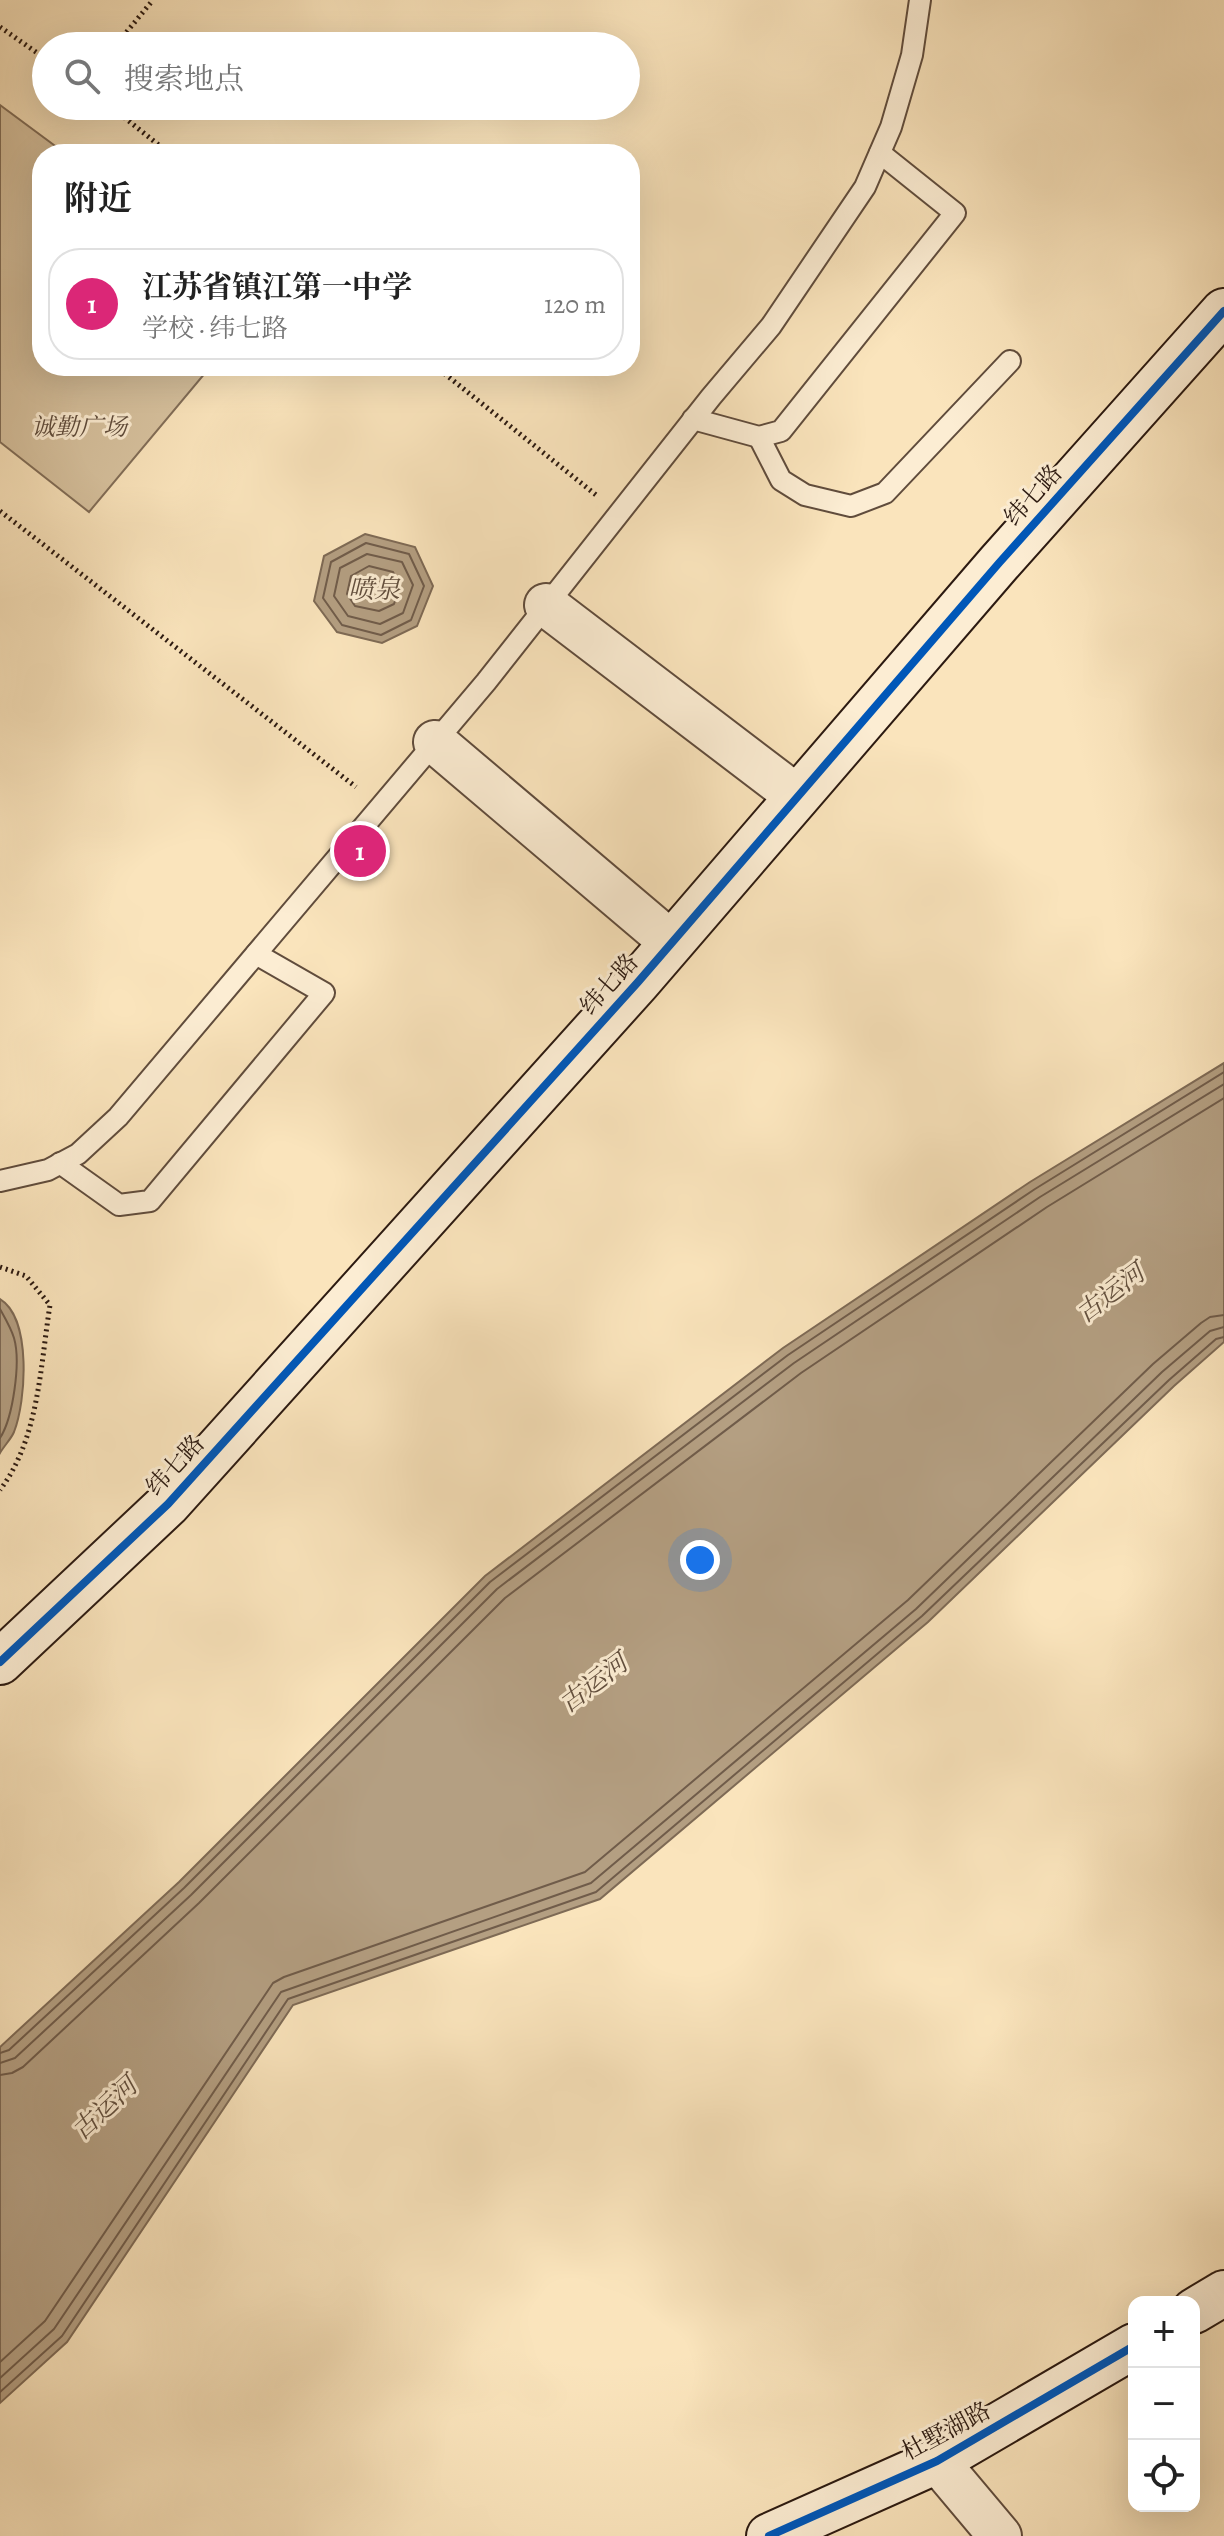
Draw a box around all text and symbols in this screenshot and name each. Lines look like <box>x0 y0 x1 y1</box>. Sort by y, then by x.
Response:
search box <box>32 32 640 120</box>
icon: search <box>60 54 104 98</box>
text: 搜索地点 <box>124 59 244 99</box>
text: 附近 <box>64 175 132 222</box>
text: 江苏省镇江第一中学 <box>142 267 412 307</box>
text: 1 <box>87 287 97 322</box>
text: 120 m <box>544 287 606 322</box>
text: 学校 · 纬七路 <box>142 311 287 346</box>
park label: 诚勤广场 <box>31 411 129 443</box>
street label: 纬七路 <box>997 458 1069 532</box>
water label: 喷泉 <box>348 572 401 607</box>
pin: 1 <box>334 821 386 881</box>
street label: 纬七路 <box>573 947 645 1021</box>
water label: 古运河 <box>1069 1254 1155 1331</box>
street label: 纬七路 <box>139 1428 211 1502</box>
your location <box>680 1540 720 1580</box>
water label: 古运河 <box>552 1644 638 1721</box>
water label: 古运河 <box>64 2066 148 2148</box>
map controls <box>1128 2296 1200 2512</box>
button: + <box>1128 2296 1200 2368</box>
button: − <box>1128 2368 1200 2440</box>
street label: 杜墅湖路 <box>896 2394 996 2468</box>
button: locate <box>1128 2440 1200 2512</box>

